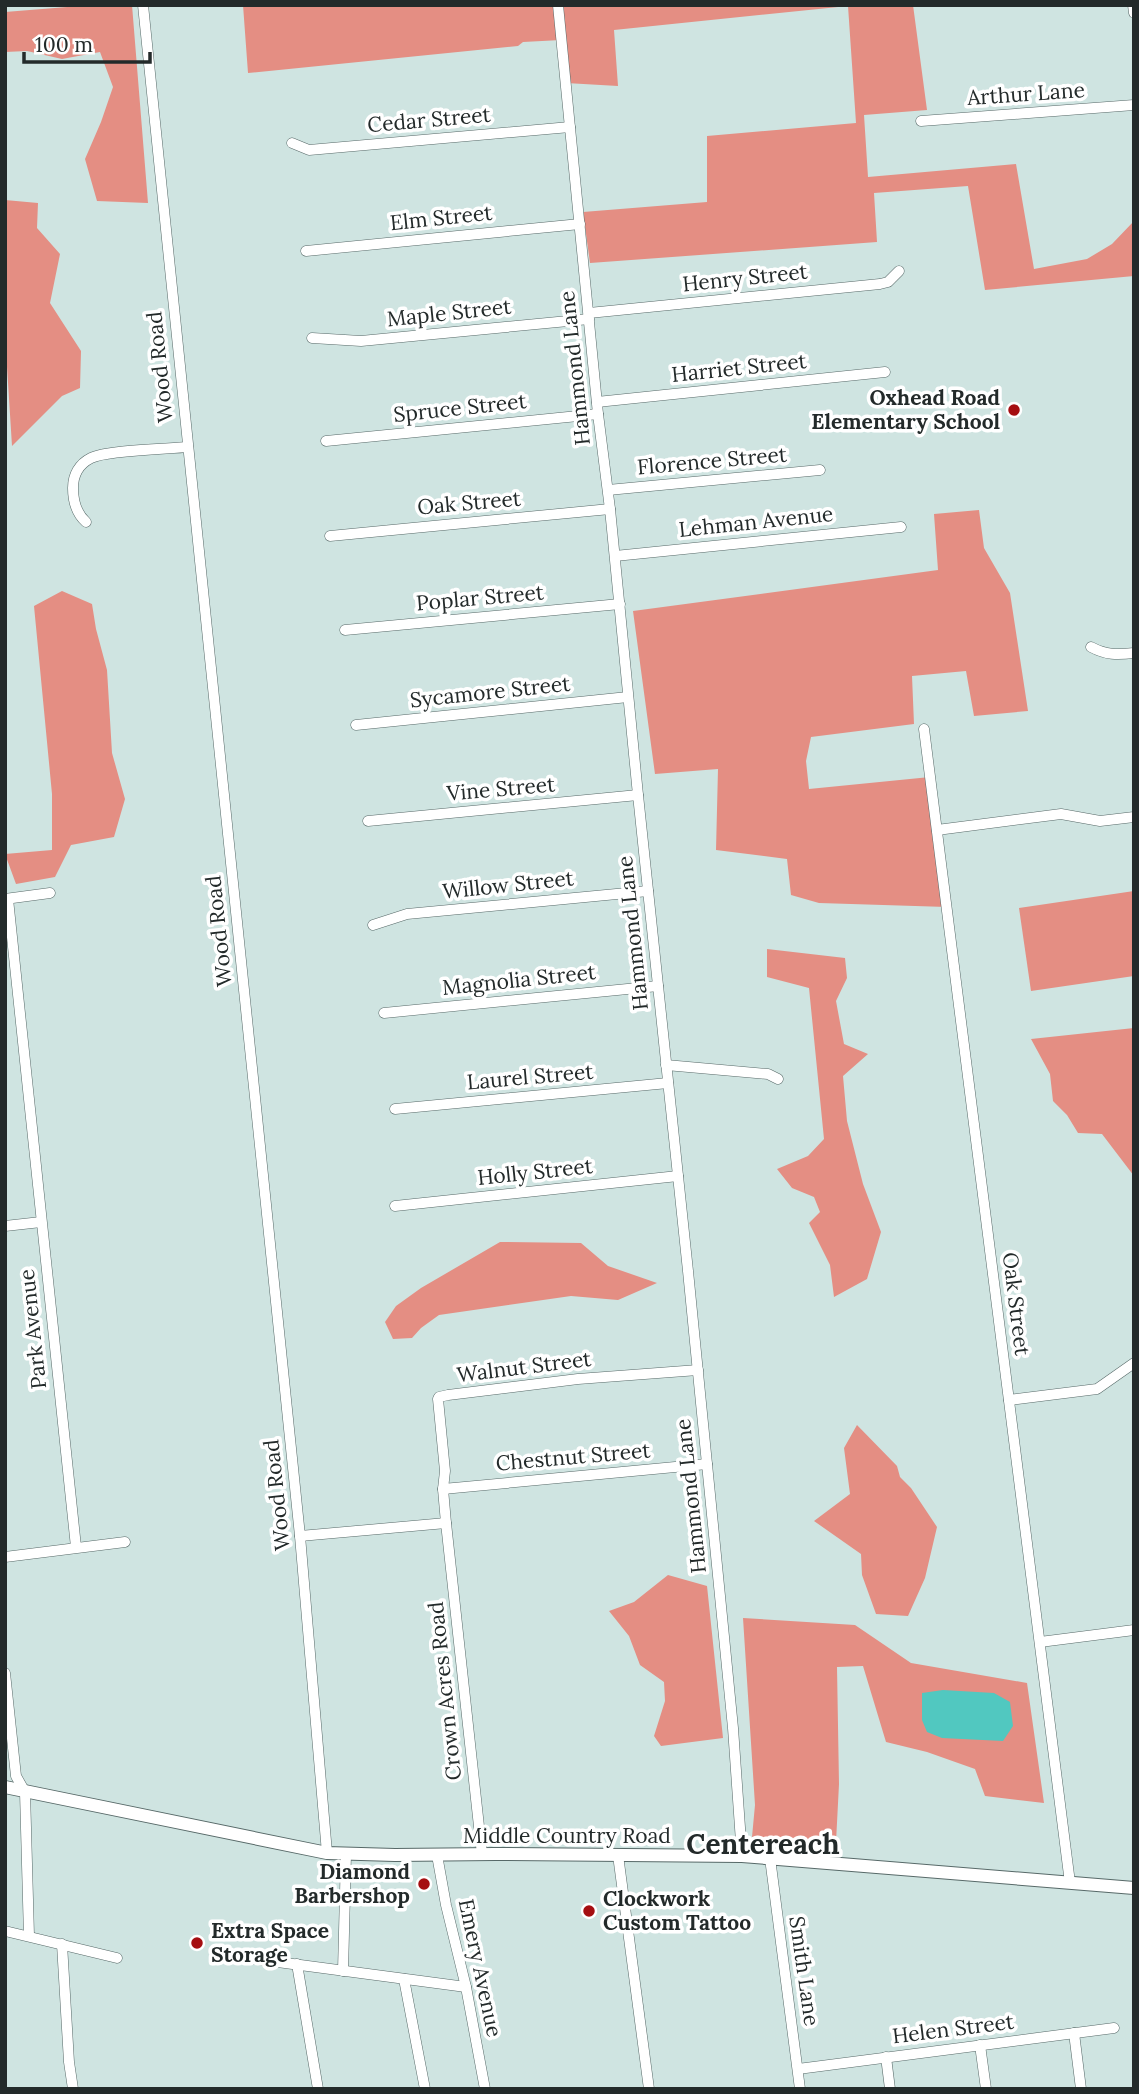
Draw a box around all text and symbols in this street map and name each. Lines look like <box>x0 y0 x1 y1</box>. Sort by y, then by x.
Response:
scale bar <box>24 21 150 65</box>
text: 100 m <box>35 31 93 58</box>
street label: Arthur Lane <box>965 76 1086 111</box>
street label: Cedar Street <box>366 101 493 138</box>
street label: Elm Street <box>389 199 494 236</box>
street label: Henry Street <box>681 257 810 297</box>
street label: Hammond Lane <box>553 289 596 447</box>
street label: Maple Street <box>385 292 513 332</box>
street label: Wood Road <box>140 310 179 424</box>
street label: Harriet Street <box>670 347 809 388</box>
place label: Oxhead Road Elementary School <box>811 384 1000 435</box>
street label: Spruce Street <box>392 387 529 428</box>
marker: Oxhead Road Elementary School <box>1006 402 1022 418</box>
street label: Florence Street <box>636 440 789 480</box>
street label: Oak Street <box>416 484 523 520</box>
street label: Lehman Avenue <box>677 500 835 543</box>
street label: Poplar Street <box>415 578 546 617</box>
street label: Sycamore Street <box>408 670 572 713</box>
street label: Vine Street <box>445 770 557 807</box>
street label: Hammond Lane <box>611 854 654 1012</box>
street label: Willow Street <box>441 864 576 905</box>
street label: Wood Road <box>199 874 238 988</box>
street label: Magnolia Street <box>441 958 598 1001</box>
street label: Laurel Street <box>466 1057 595 1095</box>
street label: Holly Street <box>476 1152 595 1191</box>
street label: Oak Street <box>997 1251 1036 1358</box>
street label: Park Avenue <box>13 1268 52 1390</box>
street label: Walnut Street <box>455 1345 593 1388</box>
street label: Hammond Lane <box>669 1417 712 1575</box>
street label: Chestnut Street <box>495 1436 652 1477</box>
street label: Wood Road <box>257 1438 296 1552</box>
street label: Crown Acres Road <box>422 1600 467 1782</box>
street label: Middle Country Road <box>463 1822 671 1849</box>
district label: Centereach <box>686 1826 840 1862</box>
place label: Diamond Barbershop <box>294 1858 410 1909</box>
marker: Diamond Barbershop <box>416 1876 432 1892</box>
place label: Clockwork Custom Tattoo <box>603 1885 751 1936</box>
street label: Emery Avenue <box>453 1896 508 2039</box>
marker: Clockwork Custom Tattoo <box>581 1903 597 1919</box>
street label: Smith Lane <box>783 1914 826 2028</box>
place label: Extra Space Storage <box>211 1917 329 1968</box>
marker: Extra Space Storage <box>189 1935 205 1951</box>
street label: Helen Street <box>891 2008 1016 2049</box>

